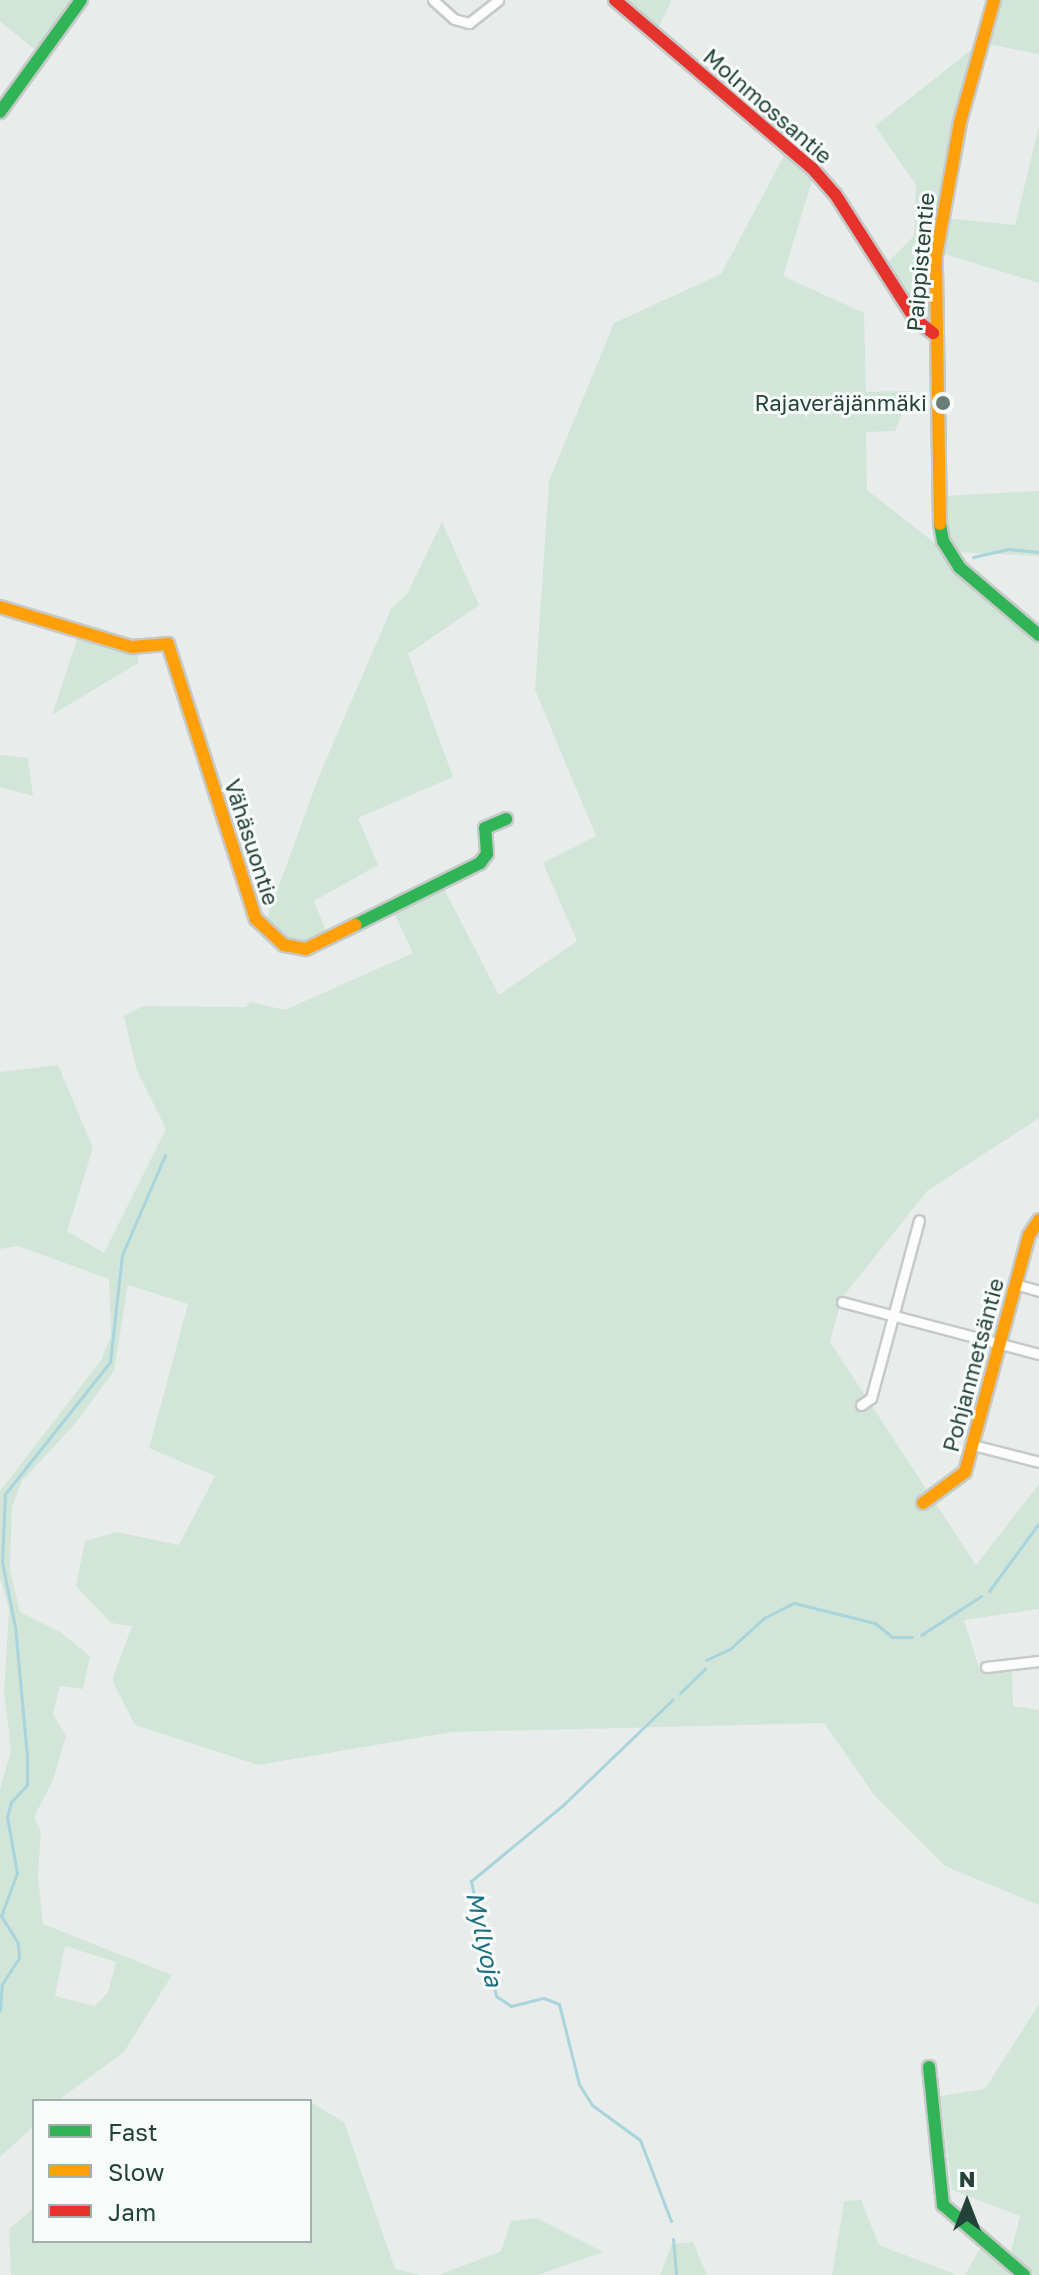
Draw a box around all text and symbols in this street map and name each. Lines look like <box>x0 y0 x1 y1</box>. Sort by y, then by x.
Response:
street label: Molnmossantie <box>698 43 838 169</box>
street label: Paippistentie <box>901 191 939 333</box>
place label: Rajaveräjänmäki <box>754 390 927 416</box>
marker: Rajaveräjänmäki <box>934 394 952 412</box>
street label: Vähäsuontie <box>219 776 285 908</box>
street label: Pohjanmetsäntie <box>937 1275 1009 1455</box>
water label: Myllyoja <box>461 1889 509 1989</box>
legend <box>32 2099 312 2243</box>
text: Fast <box>108 2117 158 2146</box>
text: Slow <box>108 2157 164 2186</box>
north arrow <box>927 2163 1007 2243</box>
text: N <box>959 2165 975 2192</box>
text: Jam <box>108 2197 156 2226</box>

